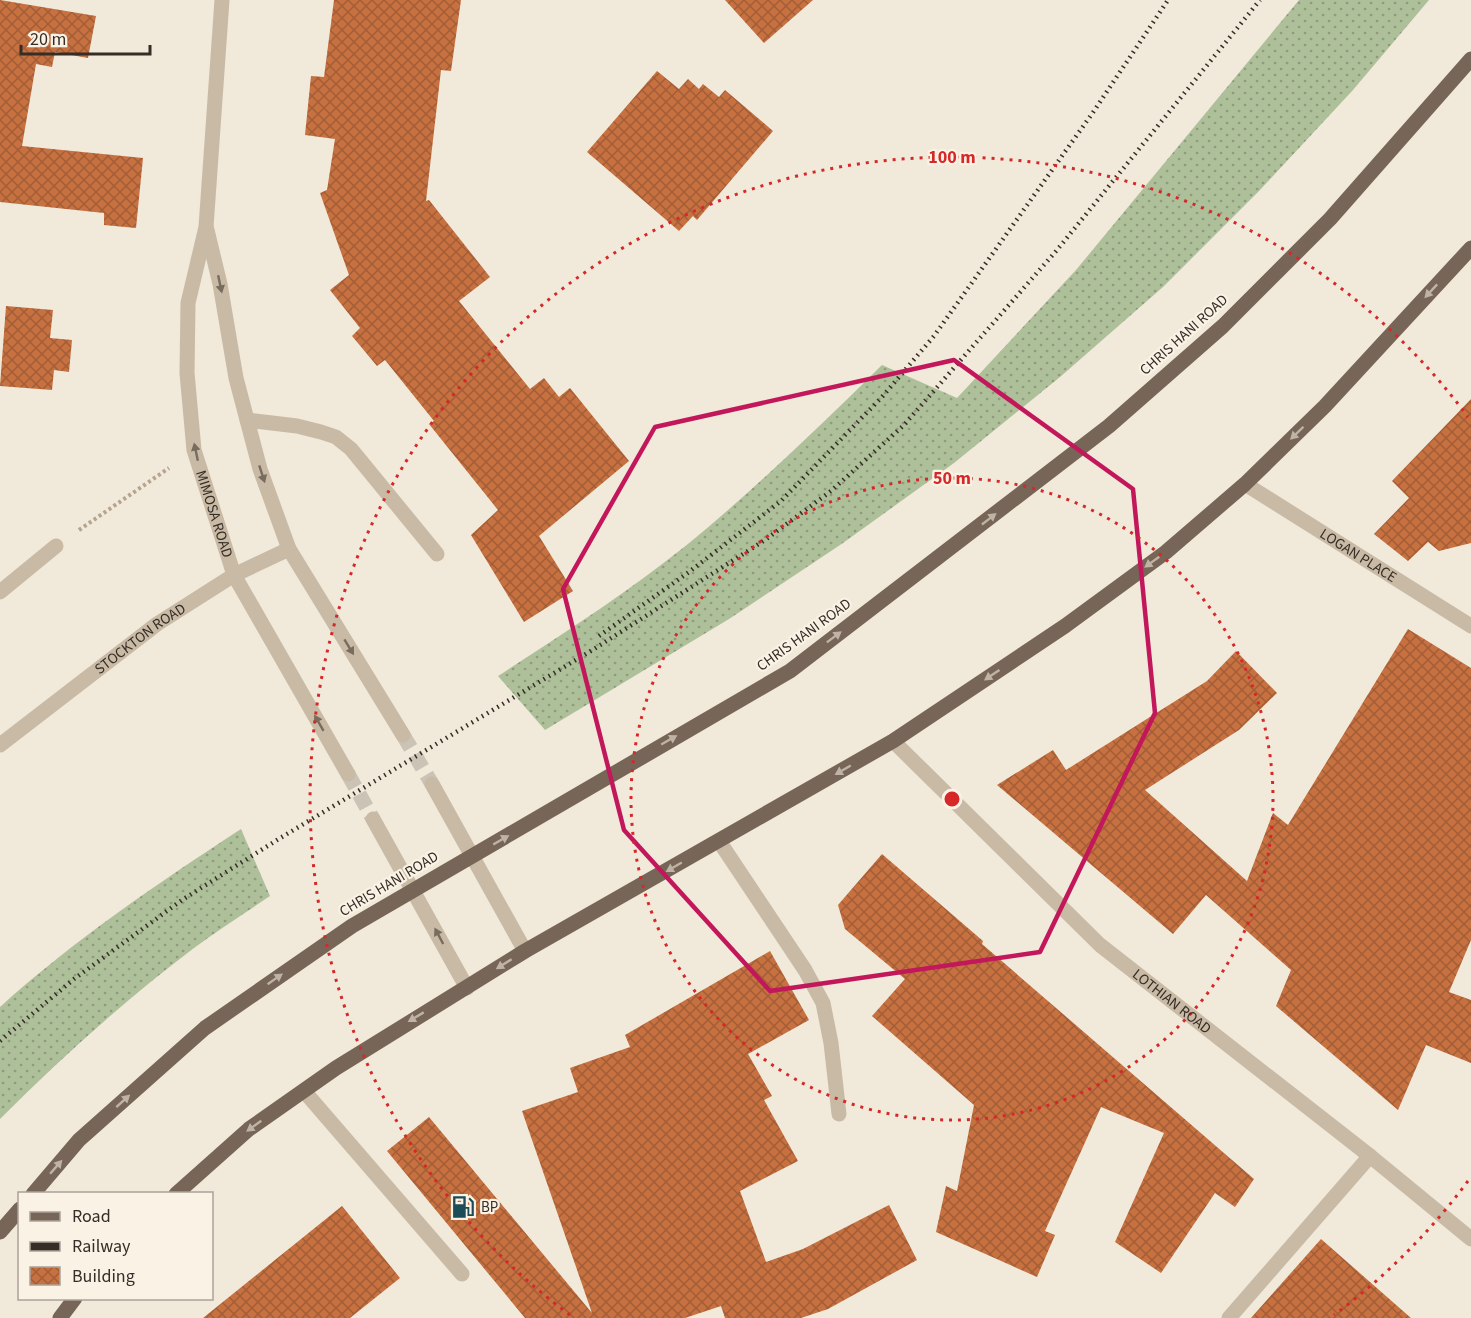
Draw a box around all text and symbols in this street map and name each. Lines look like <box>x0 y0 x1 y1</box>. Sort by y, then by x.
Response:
scale bar <box>21 18 150 56</box>
text: 20 m <box>30 27 66 52</box>
text: 100 m <box>928 145 976 170</box>
one-way arrow <box>216 274 225 293</box>
one-way arrow <box>1424 284 1438 299</box>
street label: CHRIS HANI ROAD <box>1135 290 1233 380</box>
one-way arrow <box>1291 425 1305 439</box>
one-way arrow <box>190 442 200 461</box>
one-way arrow <box>258 465 267 483</box>
text: 50 m <box>933 466 971 491</box>
street label: MIMOSA ROAD <box>191 467 238 560</box>
one-way arrow <box>981 513 996 525</box>
street label: LOGAN PLACE <box>1316 523 1401 587</box>
one-way arrow <box>1144 556 1159 568</box>
street label: CHRIS HANI ROAD <box>752 594 856 676</box>
street label: STOCKTON ROAD <box>90 598 190 679</box>
one-way arrow <box>826 632 841 644</box>
one-way arrow <box>343 639 354 655</box>
one-way arrow <box>985 669 1001 681</box>
one-way arrow <box>314 714 324 731</box>
one-way arrow <box>661 735 677 746</box>
one-way arrow <box>834 765 851 775</box>
centre of rings <box>942 789 962 809</box>
one-way arrow <box>493 834 509 845</box>
street label: CHRIS HANI ROAD <box>336 846 442 922</box>
one-way arrow <box>666 862 682 873</box>
one-way arrow <box>434 928 444 945</box>
one-way arrow <box>496 959 512 970</box>
street label: LOTHIAN ROAD <box>1128 964 1216 1039</box>
one-way arrow <box>267 974 283 985</box>
one-way arrow <box>408 1012 424 1023</box>
one-way arrow <box>115 1095 130 1108</box>
one-way arrow <box>247 1120 263 1132</box>
one-way arrow <box>49 1160 62 1175</box>
legend <box>18 1192 213 1300</box>
fuel station icon: BP <box>450 1194 476 1220</box>
place label: BP <box>481 1197 498 1218</box>
text: Road <box>72 1204 111 1229</box>
text: Railway <box>72 1234 131 1259</box>
text: Building <box>72 1264 135 1289</box>

